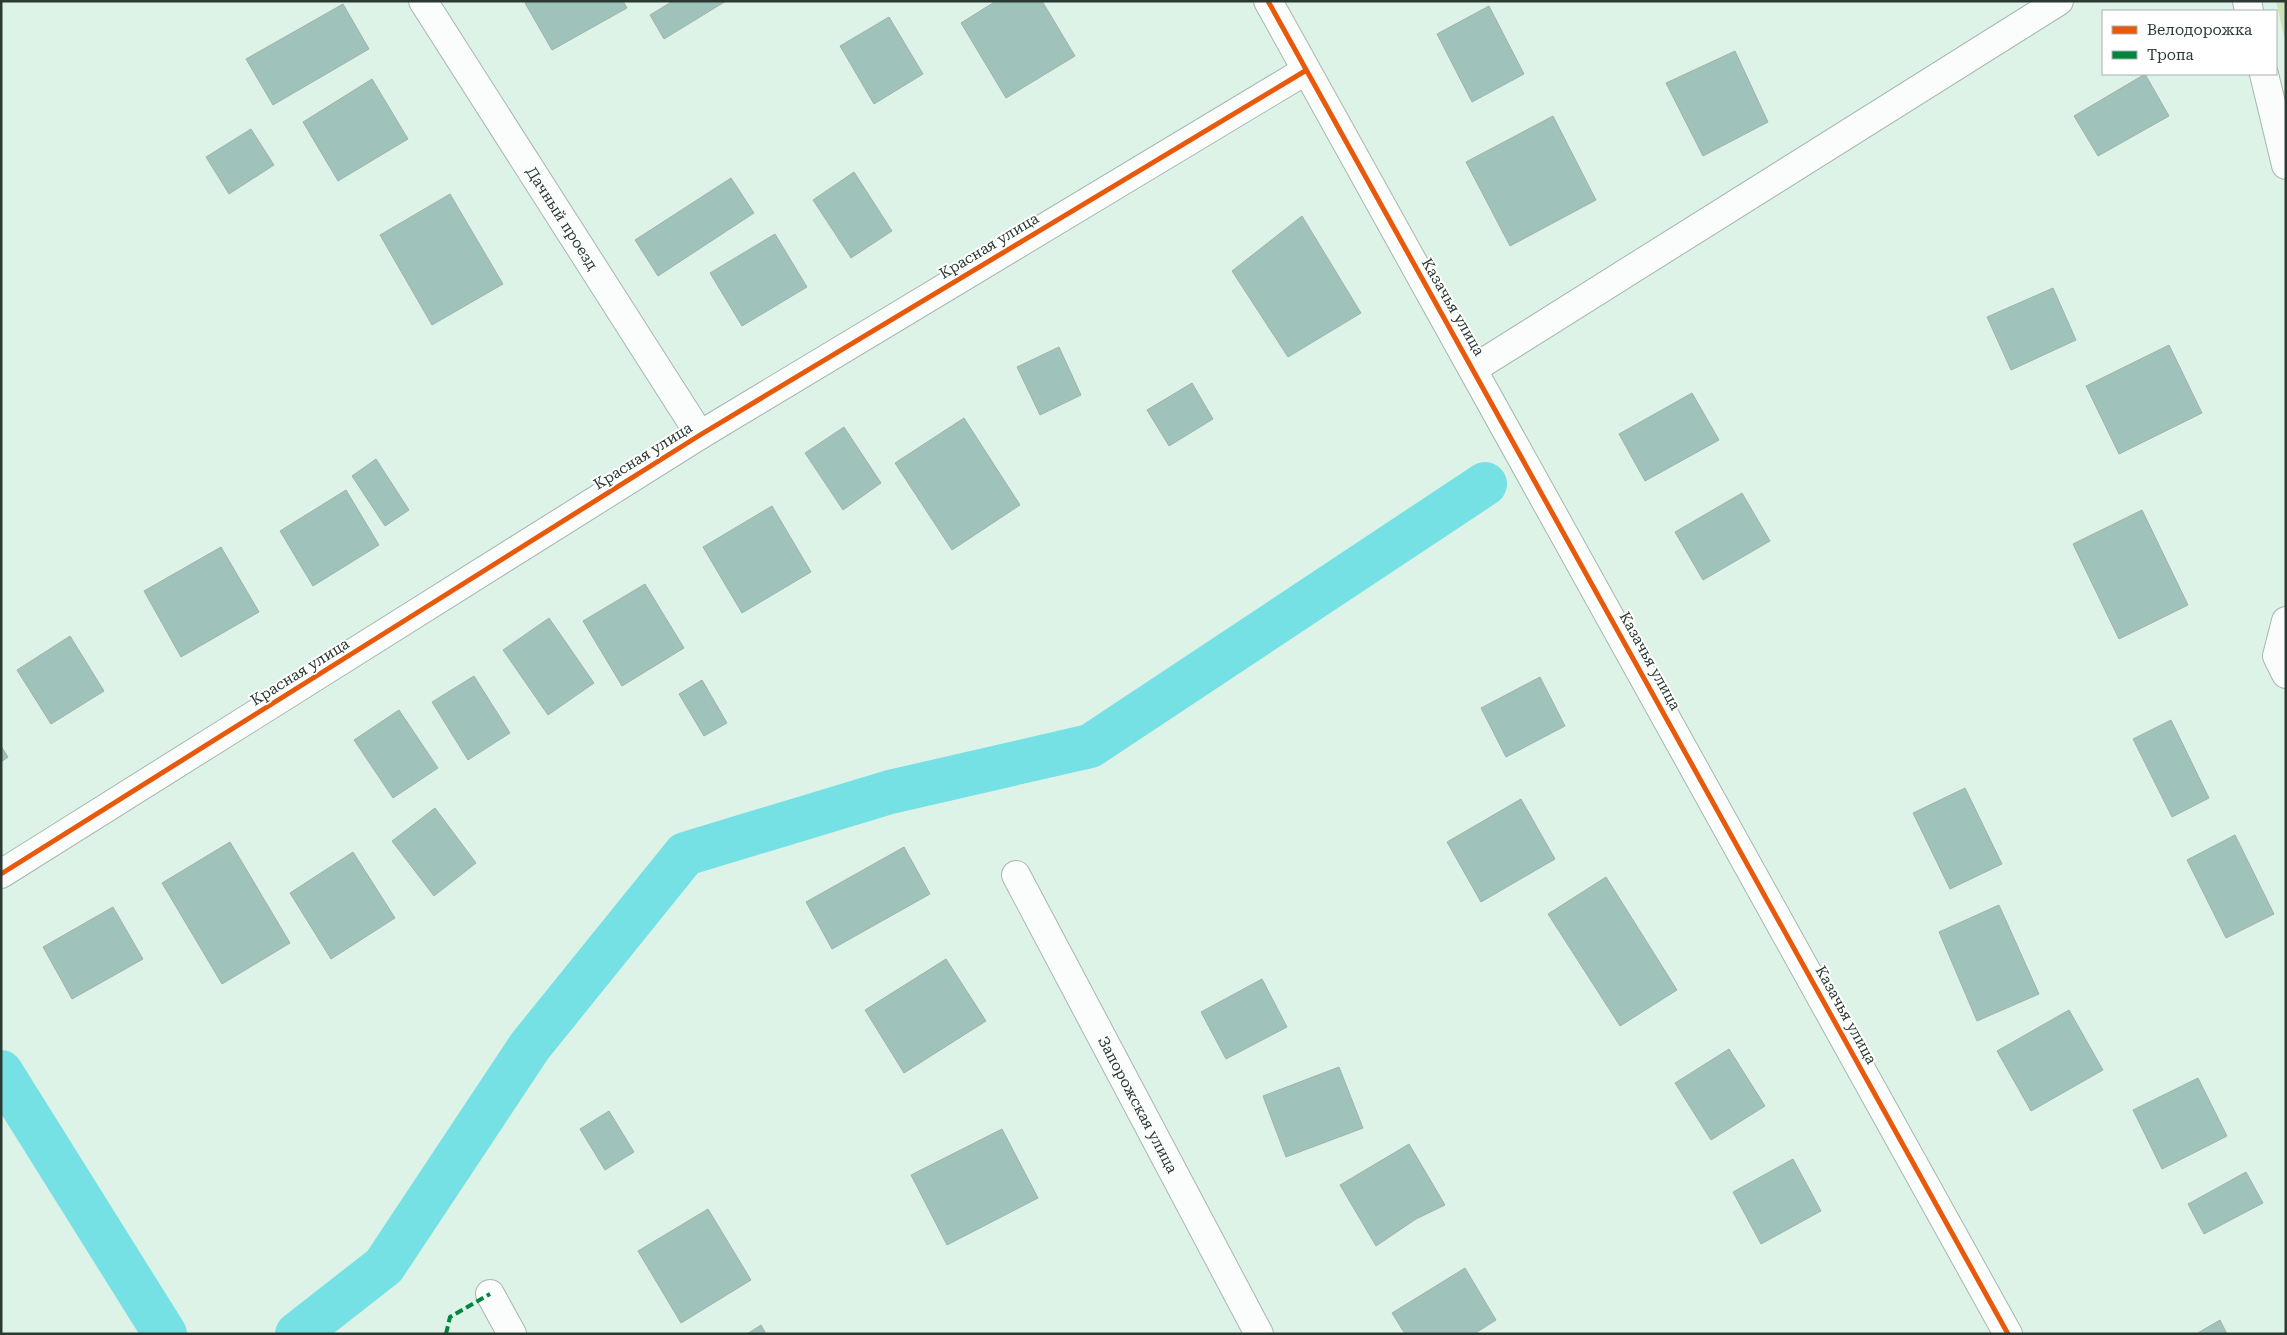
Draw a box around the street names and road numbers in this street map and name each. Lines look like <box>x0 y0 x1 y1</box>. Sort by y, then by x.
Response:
street label: Дачный проезд <box>522 163 602 274</box>
street label: Красная улица <box>936 209 1042 283</box>
street label: Казачья улица <box>1418 255 1488 359</box>
street label: Красная улица <box>590 418 696 494</box>
street label: Казачья улица <box>1616 609 1684 713</box>
street label: Красная улица <box>247 634 353 710</box>
street label: Казачья улица <box>1812 963 1880 1067</box>
street label: Запорожская улица <box>1094 1033 1181 1176</box>

